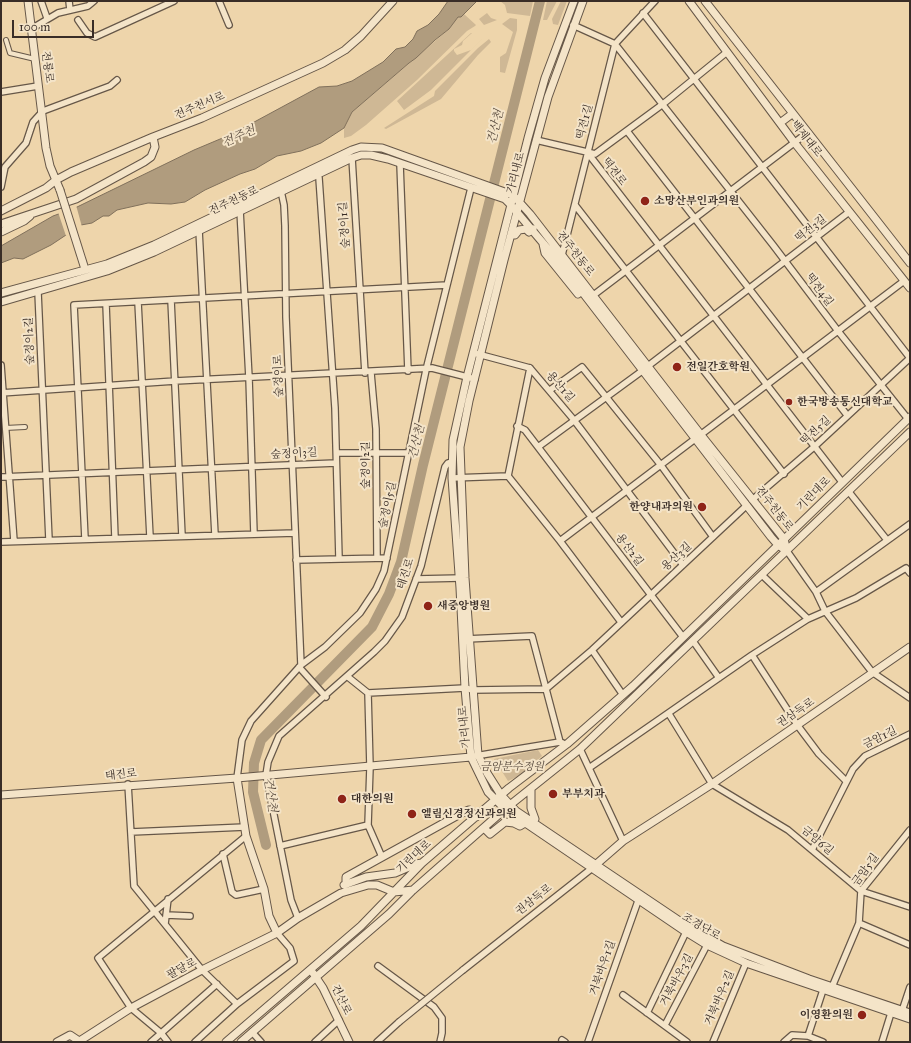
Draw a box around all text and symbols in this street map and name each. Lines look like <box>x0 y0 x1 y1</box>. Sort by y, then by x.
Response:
scale bar <box>14 12 96 38</box>
text: 100 m <box>19 20 50 34</box>
street label: 전룡로 <box>39 50 55 84</box>
street label: 전주천서로 <box>173 90 227 122</box>
street label: 떡전1길 <box>574 103 596 141</box>
water label: 건산천 <box>485 108 507 146</box>
street label: 백제대로 <box>788 118 824 160</box>
water label: 전주천 <box>220 123 258 151</box>
street label: 가리내로 <box>504 151 528 195</box>
street label: 떡전로 <box>599 155 629 189</box>
street label: 전주천동로 <box>207 184 261 218</box>
place label: 소망산부인과의원 <box>654 194 739 208</box>
marker: 소망산부인과의원 <box>639 195 651 207</box>
street label: 숲정이1길 <box>337 201 353 249</box>
street label: 떡전3길 <box>793 213 829 245</box>
street label: 전주천동로 <box>553 229 597 279</box>
street label: 떡전4길 <box>802 271 836 309</box>
street label: 숲정이2길 <box>23 317 37 365</box>
street label: 숲정이로 <box>272 355 286 397</box>
place label: 전일간호학원 <box>686 360 750 374</box>
marker: 전일간호학원 <box>671 361 683 373</box>
street label: 용산1길 <box>543 369 577 405</box>
place label: 한국방송통신대학교 <box>797 395 893 409</box>
marker: 한국방송통신대학교 <box>784 397 794 407</box>
street label: 떡전5길 <box>798 414 834 448</box>
water label: 건산천 <box>406 423 428 461</box>
street label: 숲정이2길 <box>359 441 373 489</box>
street label: 숲정이3길 <box>270 446 318 462</box>
street label: 기린대로 <box>794 474 834 514</box>
street label: 숲정이5길 <box>377 480 399 530</box>
street label: 전주천동로 <box>752 484 796 534</box>
place label: 한양내과의원 <box>629 500 693 514</box>
marker: 한양내과의원 <box>696 501 708 513</box>
street label: 용산2길 <box>613 531 645 569</box>
street label: 용산3길 <box>659 540 695 574</box>
street label: 태진로 <box>395 557 417 591</box>
place label: 새중앙병원 <box>437 599 490 613</box>
marker: 새중앙병원 <box>422 600 434 612</box>
street label: 권삼득로 <box>775 696 817 730</box>
street label: 가리내로 <box>457 705 473 749</box>
street label: 금암1길 <box>861 724 899 752</box>
park label: 금암분수정원 <box>480 760 544 774</box>
street label: 태진로 <box>104 767 138 783</box>
water label: 건산천 <box>260 777 280 813</box>
place label: 부부치과 <box>562 787 605 801</box>
marker: 부부치과 <box>547 788 559 800</box>
place label: 대한의원 <box>351 792 394 806</box>
marker: 대한의원 <box>336 793 348 805</box>
place label: 엘림신경정신과의원 <box>421 807 517 821</box>
marker: 엘림신경정신과의원 <box>406 808 418 820</box>
street label: 금암6길 <box>798 824 836 858</box>
street label: 기린대로 <box>394 838 434 876</box>
street label: 금암5길 <box>850 851 882 889</box>
street label: 권삼득로 <box>513 882 555 918</box>
street label: 조경단로 <box>679 911 723 943</box>
street label: 거북바우1길 <box>587 939 619 997</box>
street label: 거북바우3길 <box>658 952 696 1008</box>
street label: 팔달로 <box>165 956 199 982</box>
street label: 거북바우2길 <box>702 968 738 1028</box>
street label: 건산로 <box>328 983 354 1017</box>
place label: 이영환의원 <box>800 1008 853 1022</box>
marker: 이영환의원 <box>856 1009 868 1021</box>

